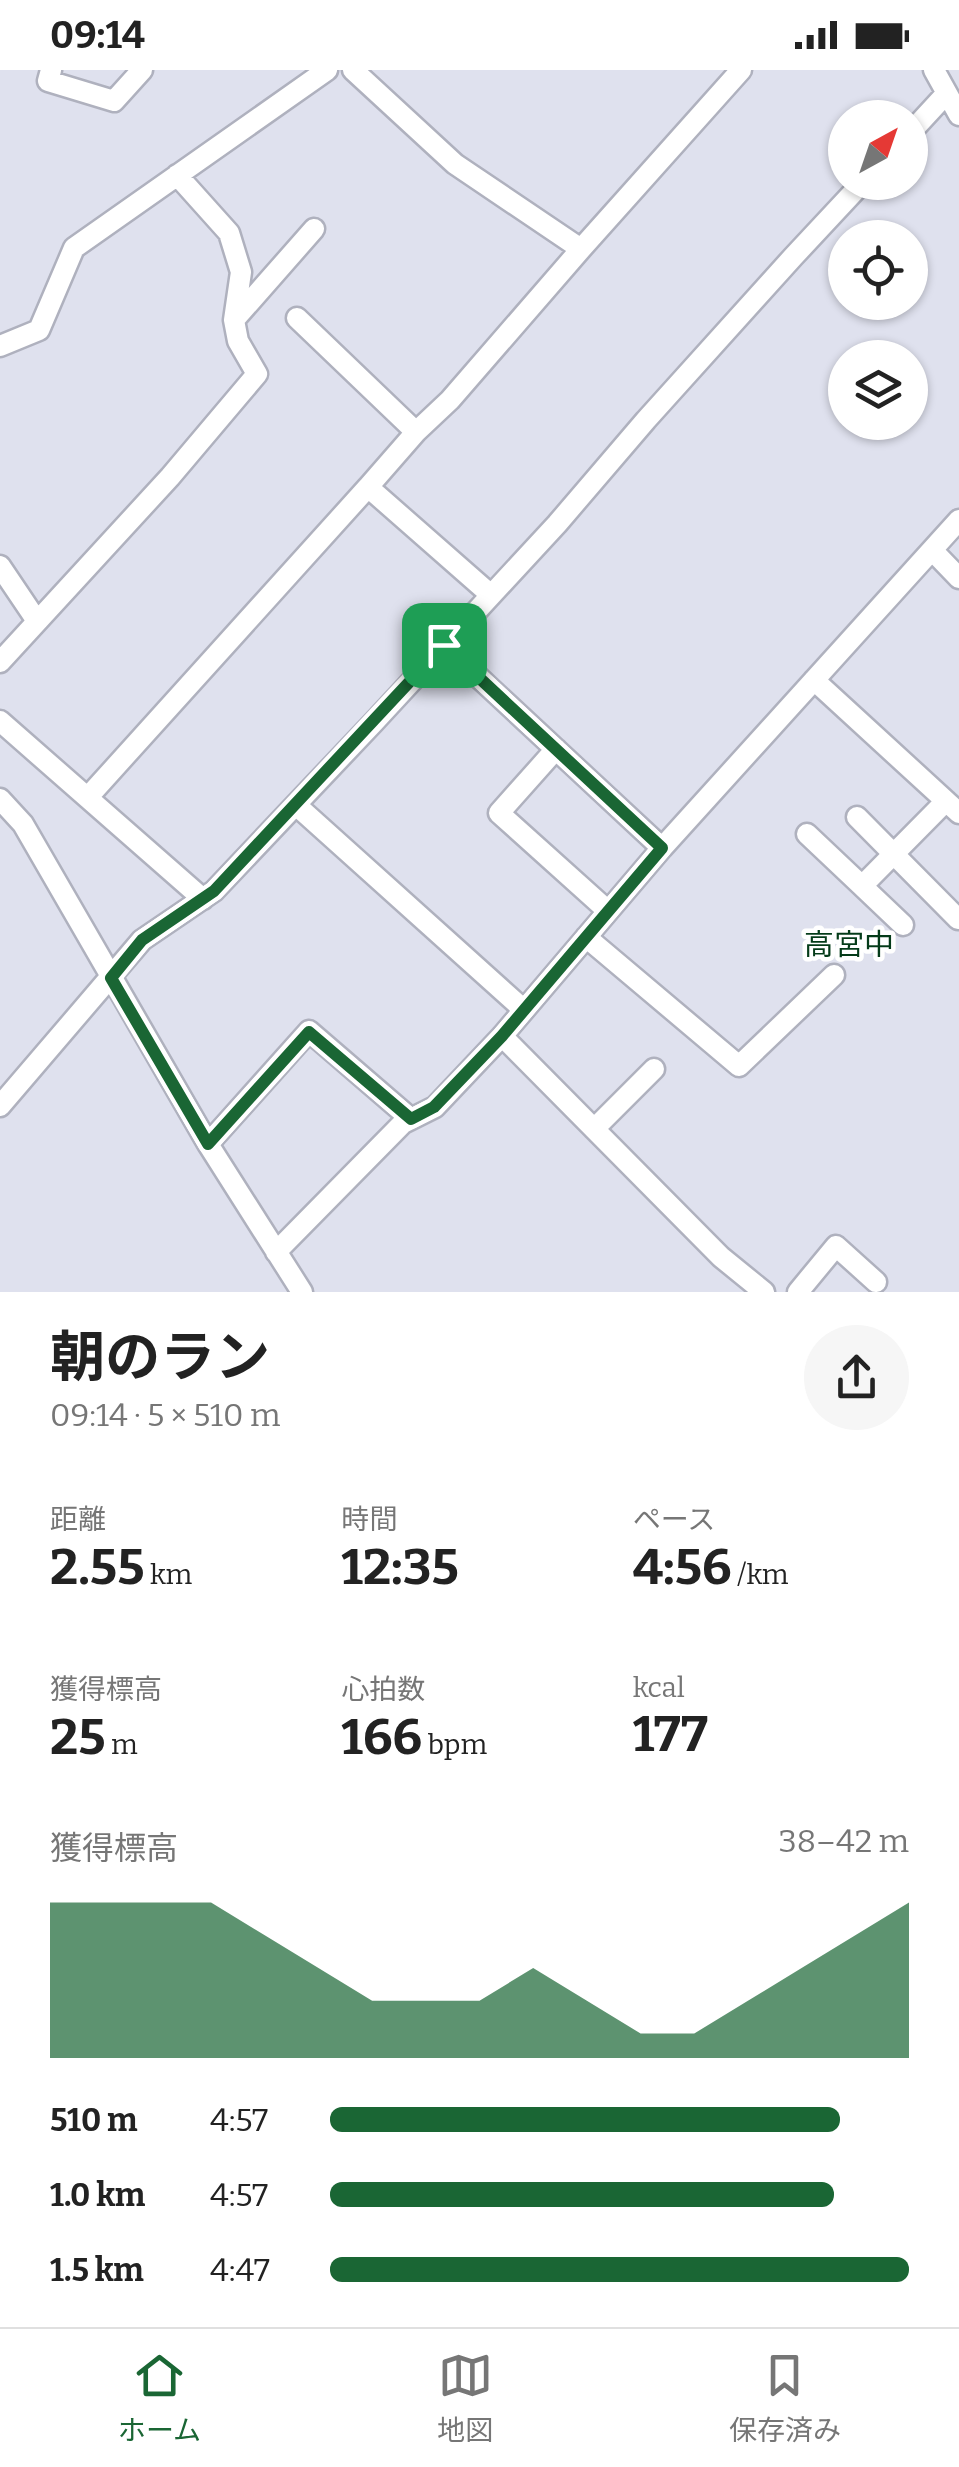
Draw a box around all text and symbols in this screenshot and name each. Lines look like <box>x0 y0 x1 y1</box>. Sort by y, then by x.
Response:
text: 09:14 <box>50 12 145 58</box>
north arrow <box>828 100 928 200</box>
map controls <box>828 100 928 440</box>
button: locate <box>828 220 928 320</box>
button: layers <box>828 340 928 440</box>
pin <box>402 603 487 688</box>
icon: arrive <box>417 618 472 673</box>
district label: 高宮中 <box>804 927 894 963</box>
text: 朝のラン <box>50 1325 270 1391</box>
button: share <box>804 1325 909 1430</box>
text: 09:14 · 5 × 510 m <box>50 1396 280 1434</box>
text: 距離 <box>50 1503 106 1536</box>
text: 時間 <box>341 1503 397 1536</box>
text: ペース <box>633 1503 715 1536</box>
text: 2.55 <box>50 1537 145 1597</box>
text: 12:35 <box>341 1537 459 1597</box>
text: 4:56 <box>633 1537 732 1597</box>
text: km <box>145 1558 192 1591</box>
text: /km <box>732 1558 789 1591</box>
text: kcal <box>633 1671 685 1704</box>
text: 獲得標高 <box>50 1673 162 1706</box>
text: 心拍数 <box>341 1673 425 1706</box>
text: 177 <box>633 1704 708 1764</box>
text: 25 <box>50 1707 106 1767</box>
text: 166 <box>341 1707 422 1767</box>
text: m <box>106 1728 138 1761</box>
text: bpm <box>422 1728 487 1761</box>
text: 38–42 m <box>779 1822 909 1860</box>
text: 獲得標高 <box>50 1829 178 1867</box>
text: 510 m <box>50 2101 138 2139</box>
text: 4:57 <box>210 2101 268 2139</box>
text: 1.0 km <box>50 2176 145 2214</box>
text: 4:57 <box>210 2176 268 2214</box>
text: 1.5 km <box>50 2251 144 2289</box>
text: 4:47 <box>210 2251 270 2289</box>
tab: ホーム <box>118 2348 201 2448</box>
tab: 地図 <box>437 2348 493 2448</box>
tab: 保存済み <box>729 2348 841 2448</box>

